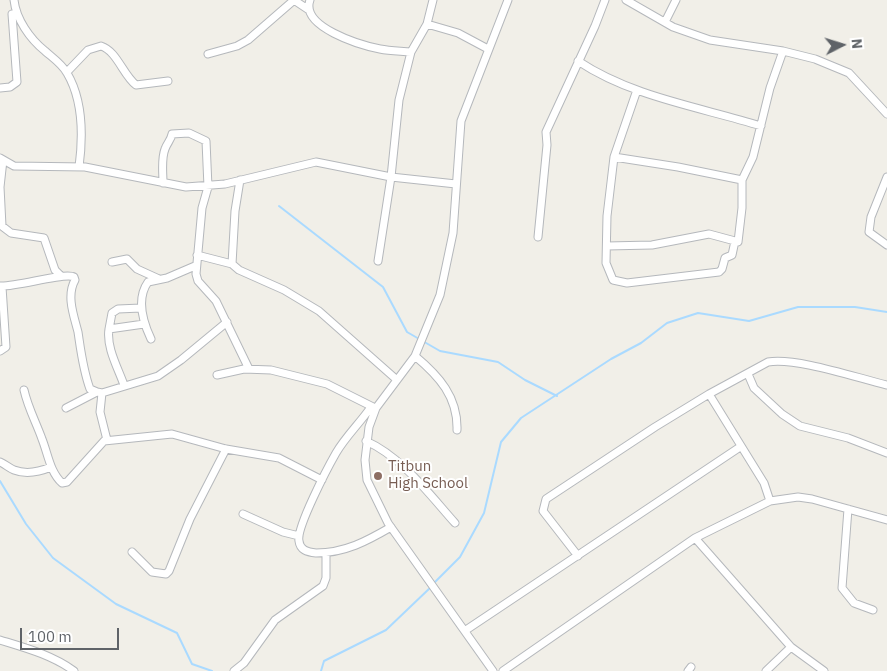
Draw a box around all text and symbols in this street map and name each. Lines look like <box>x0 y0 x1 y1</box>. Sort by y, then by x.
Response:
north arrow <box>817 20 867 70</box>
text: N <box>848 38 866 50</box>
place label: Titbun High School <box>388 458 468 493</box>
marker: Titbun High School <box>372 470 384 482</box>
scale bar <box>22 618 121 650</box>
text: 100 m <box>28 627 72 646</box>

